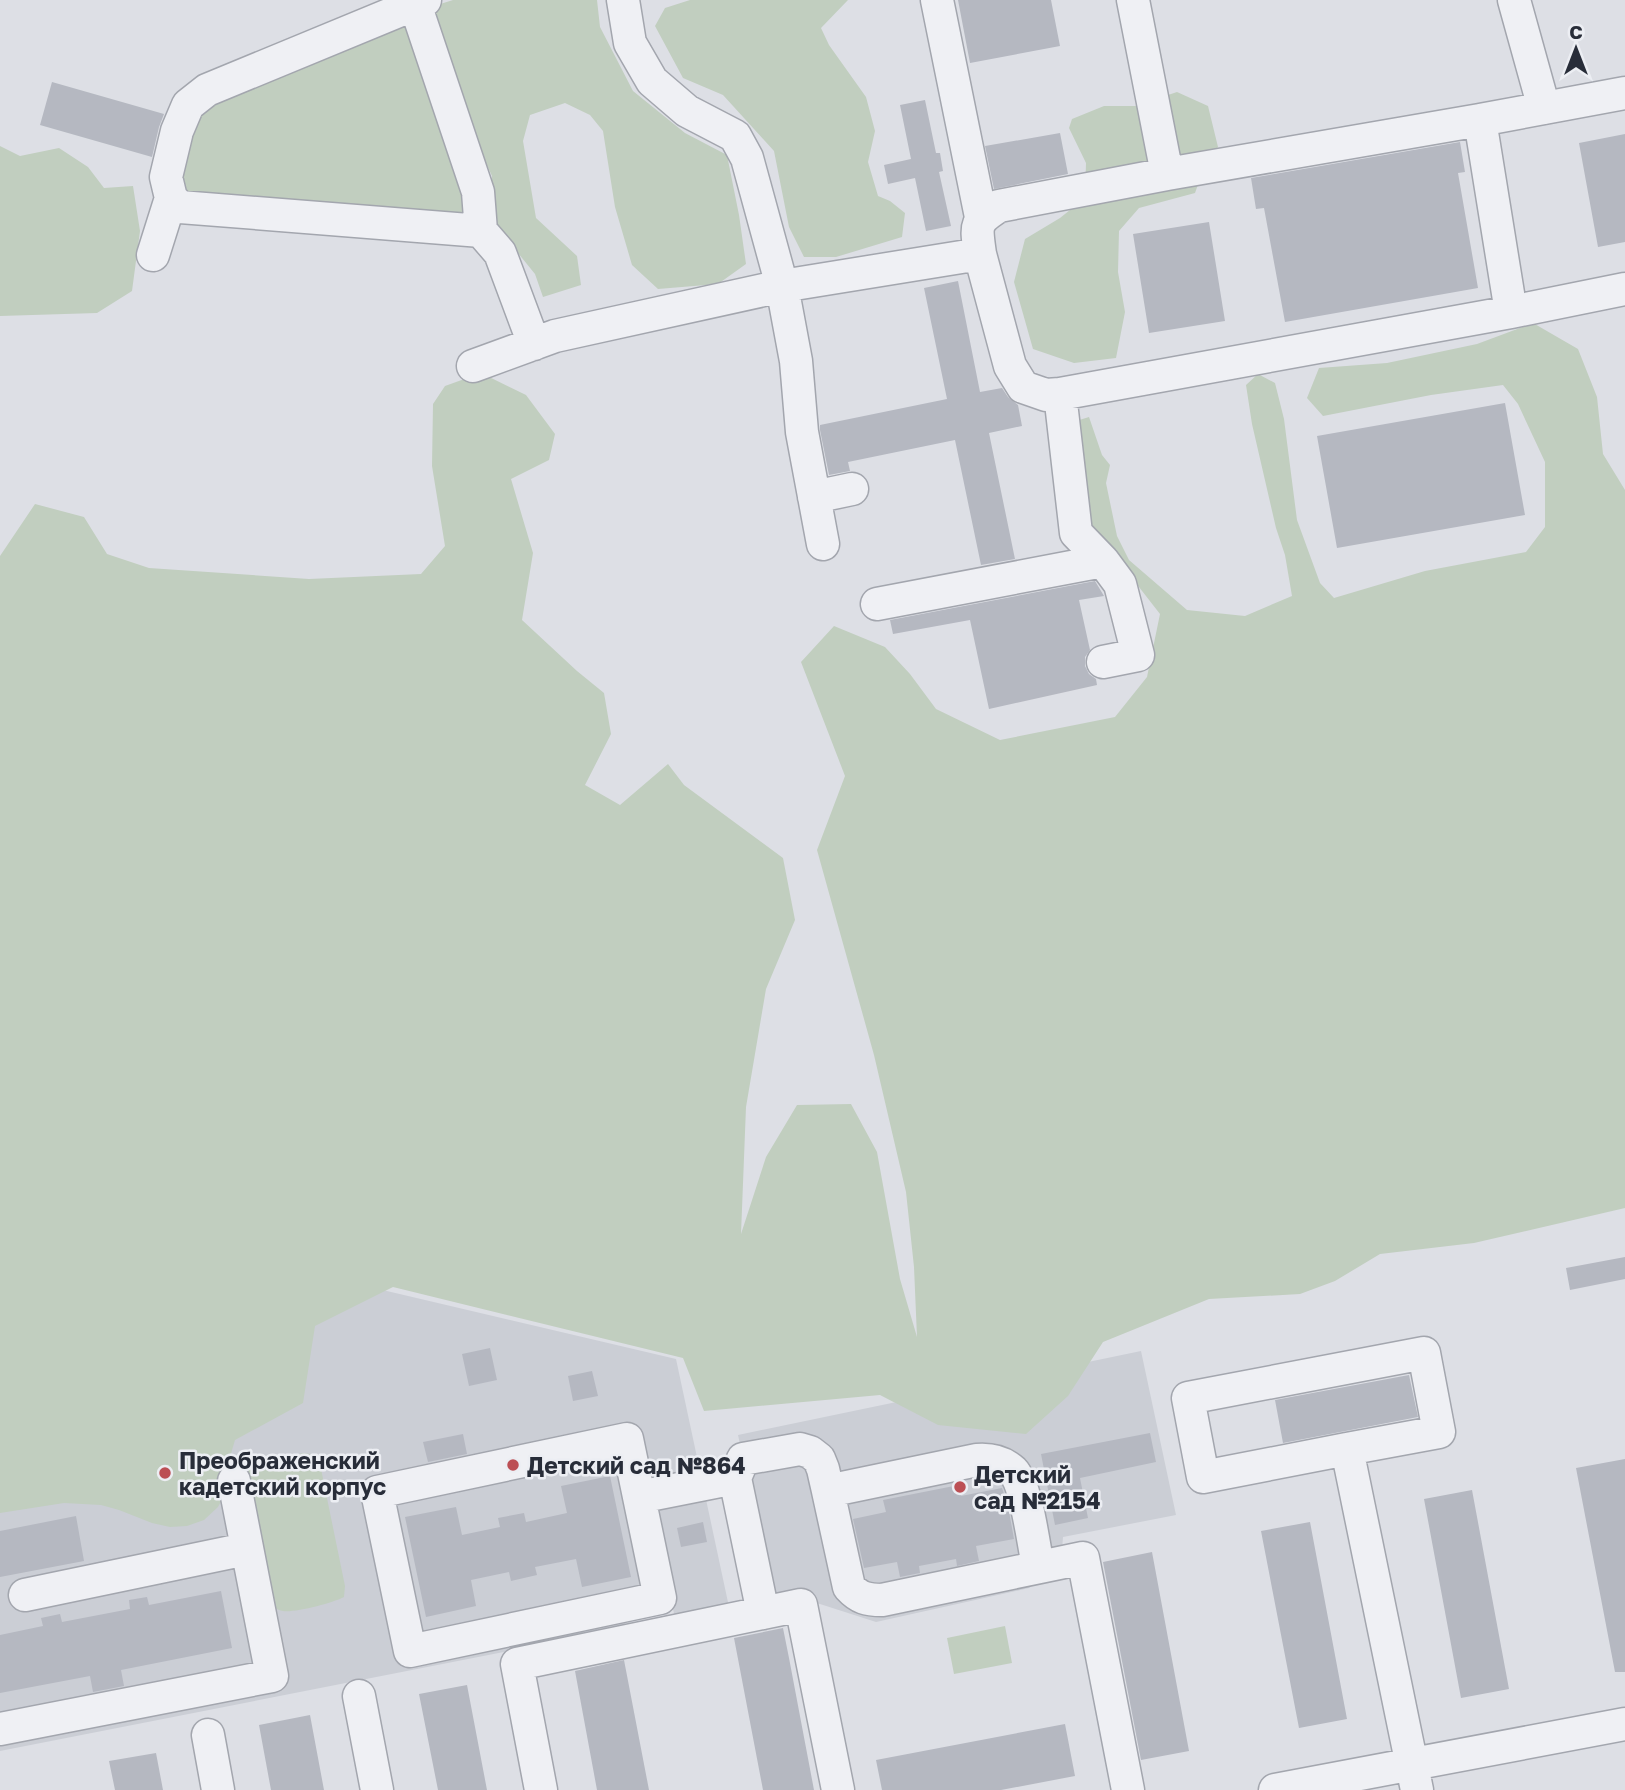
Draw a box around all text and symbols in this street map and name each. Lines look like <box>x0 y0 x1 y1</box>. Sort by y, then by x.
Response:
north arrow <box>1541 14 1611 84</box>
text: С <box>1569 20 1583 43</box>
place label: Преображенский кадетский корпус <box>179 1446 386 1500</box>
place label: Детский сад №864 <box>527 1451 746 1479</box>
marker: Детский сад №864 <box>505 1457 521 1473</box>
place label: Детский сад №2154 <box>974 1460 1101 1514</box>
marker: Преображенский кадетский корпус <box>157 1465 173 1481</box>
marker: Детский сад №2154 <box>952 1479 968 1495</box>

